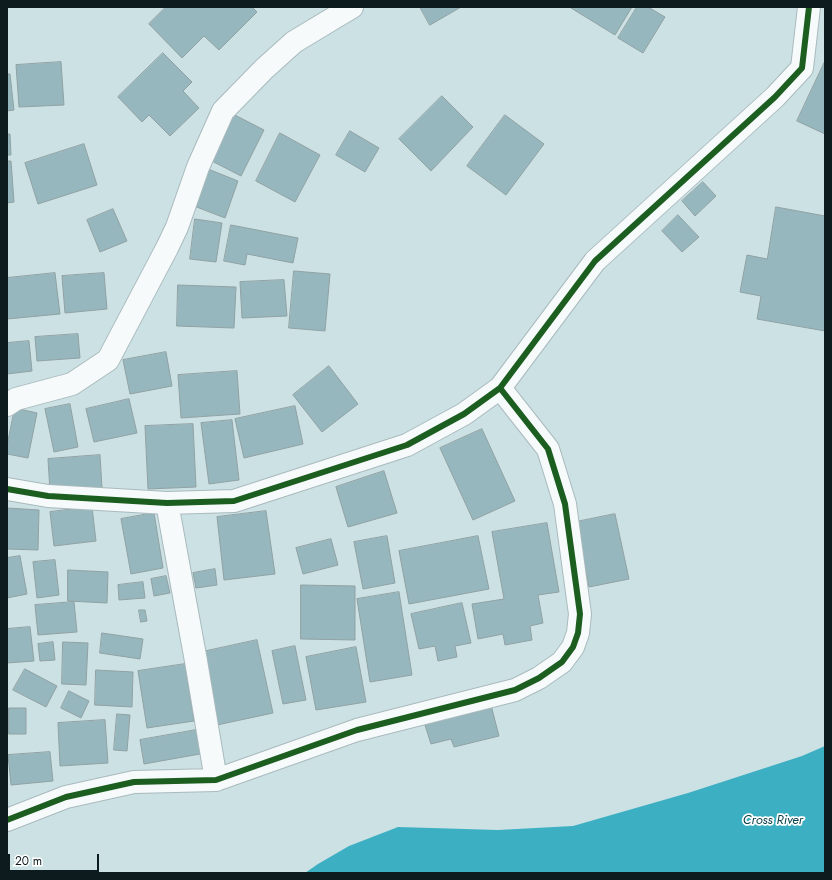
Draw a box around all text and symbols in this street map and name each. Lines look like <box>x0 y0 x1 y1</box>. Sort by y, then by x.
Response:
water label: Cross River <box>743 813 803 829</box>
scale bar <box>10 846 101 872</box>
text: 20 m <box>15 852 42 870</box>

